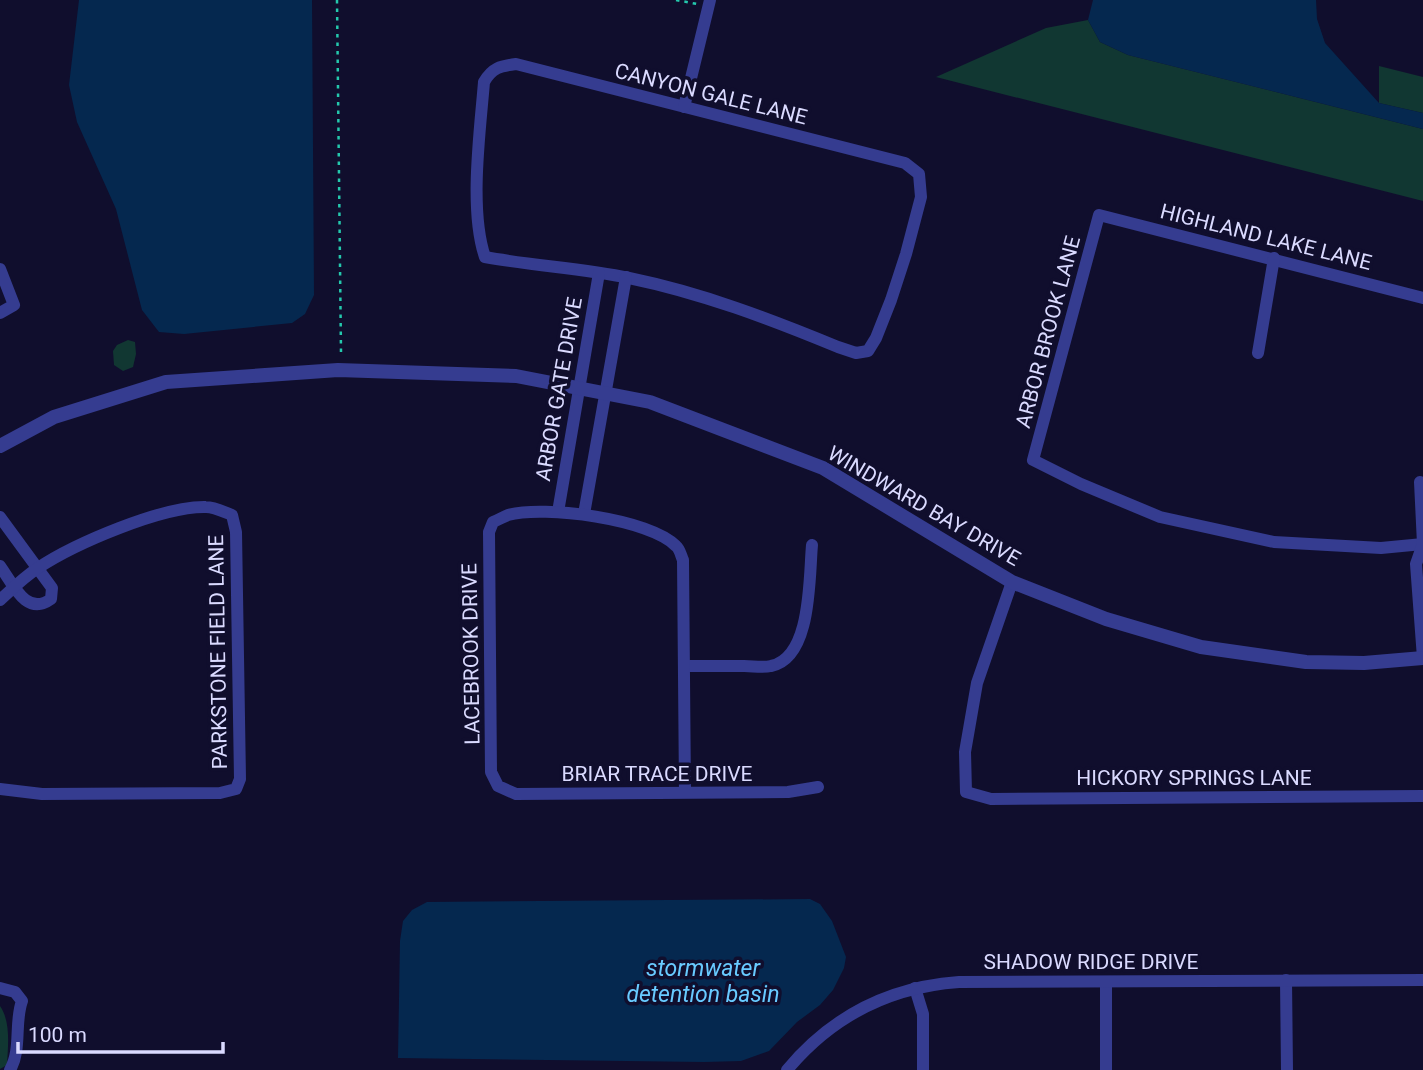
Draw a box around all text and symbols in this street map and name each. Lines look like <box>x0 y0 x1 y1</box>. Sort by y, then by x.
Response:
street label: CANYON GALE LANE <box>612 58 810 130</box>
street label: HIGHLAND LAKE LANE <box>1158 199 1374 275</box>
street label: ARBOR BROOK LANE <box>1011 233 1085 431</box>
street label: ARBOR GATE DRIVE <box>531 295 587 483</box>
street label: WINDWARD BAY DRIVE <box>823 441 1025 571</box>
street label: PARKSTONE FIELD LANE <box>204 534 232 769</box>
street label: LACEBROOK DRIVE <box>457 563 485 745</box>
street label: BRIAR TRACE DRIVE <box>562 762 753 786</box>
street label: HICKORY SPRINGS LANE <box>1076 766 1312 790</box>
street label: SHADOW RIDGE DRIVE <box>983 950 1199 974</box>
water label: stormwater detention basin <box>626 955 780 1008</box>
scale bar <box>18 1010 222 1054</box>
text: 100 m <box>28 1023 87 1047</box>

